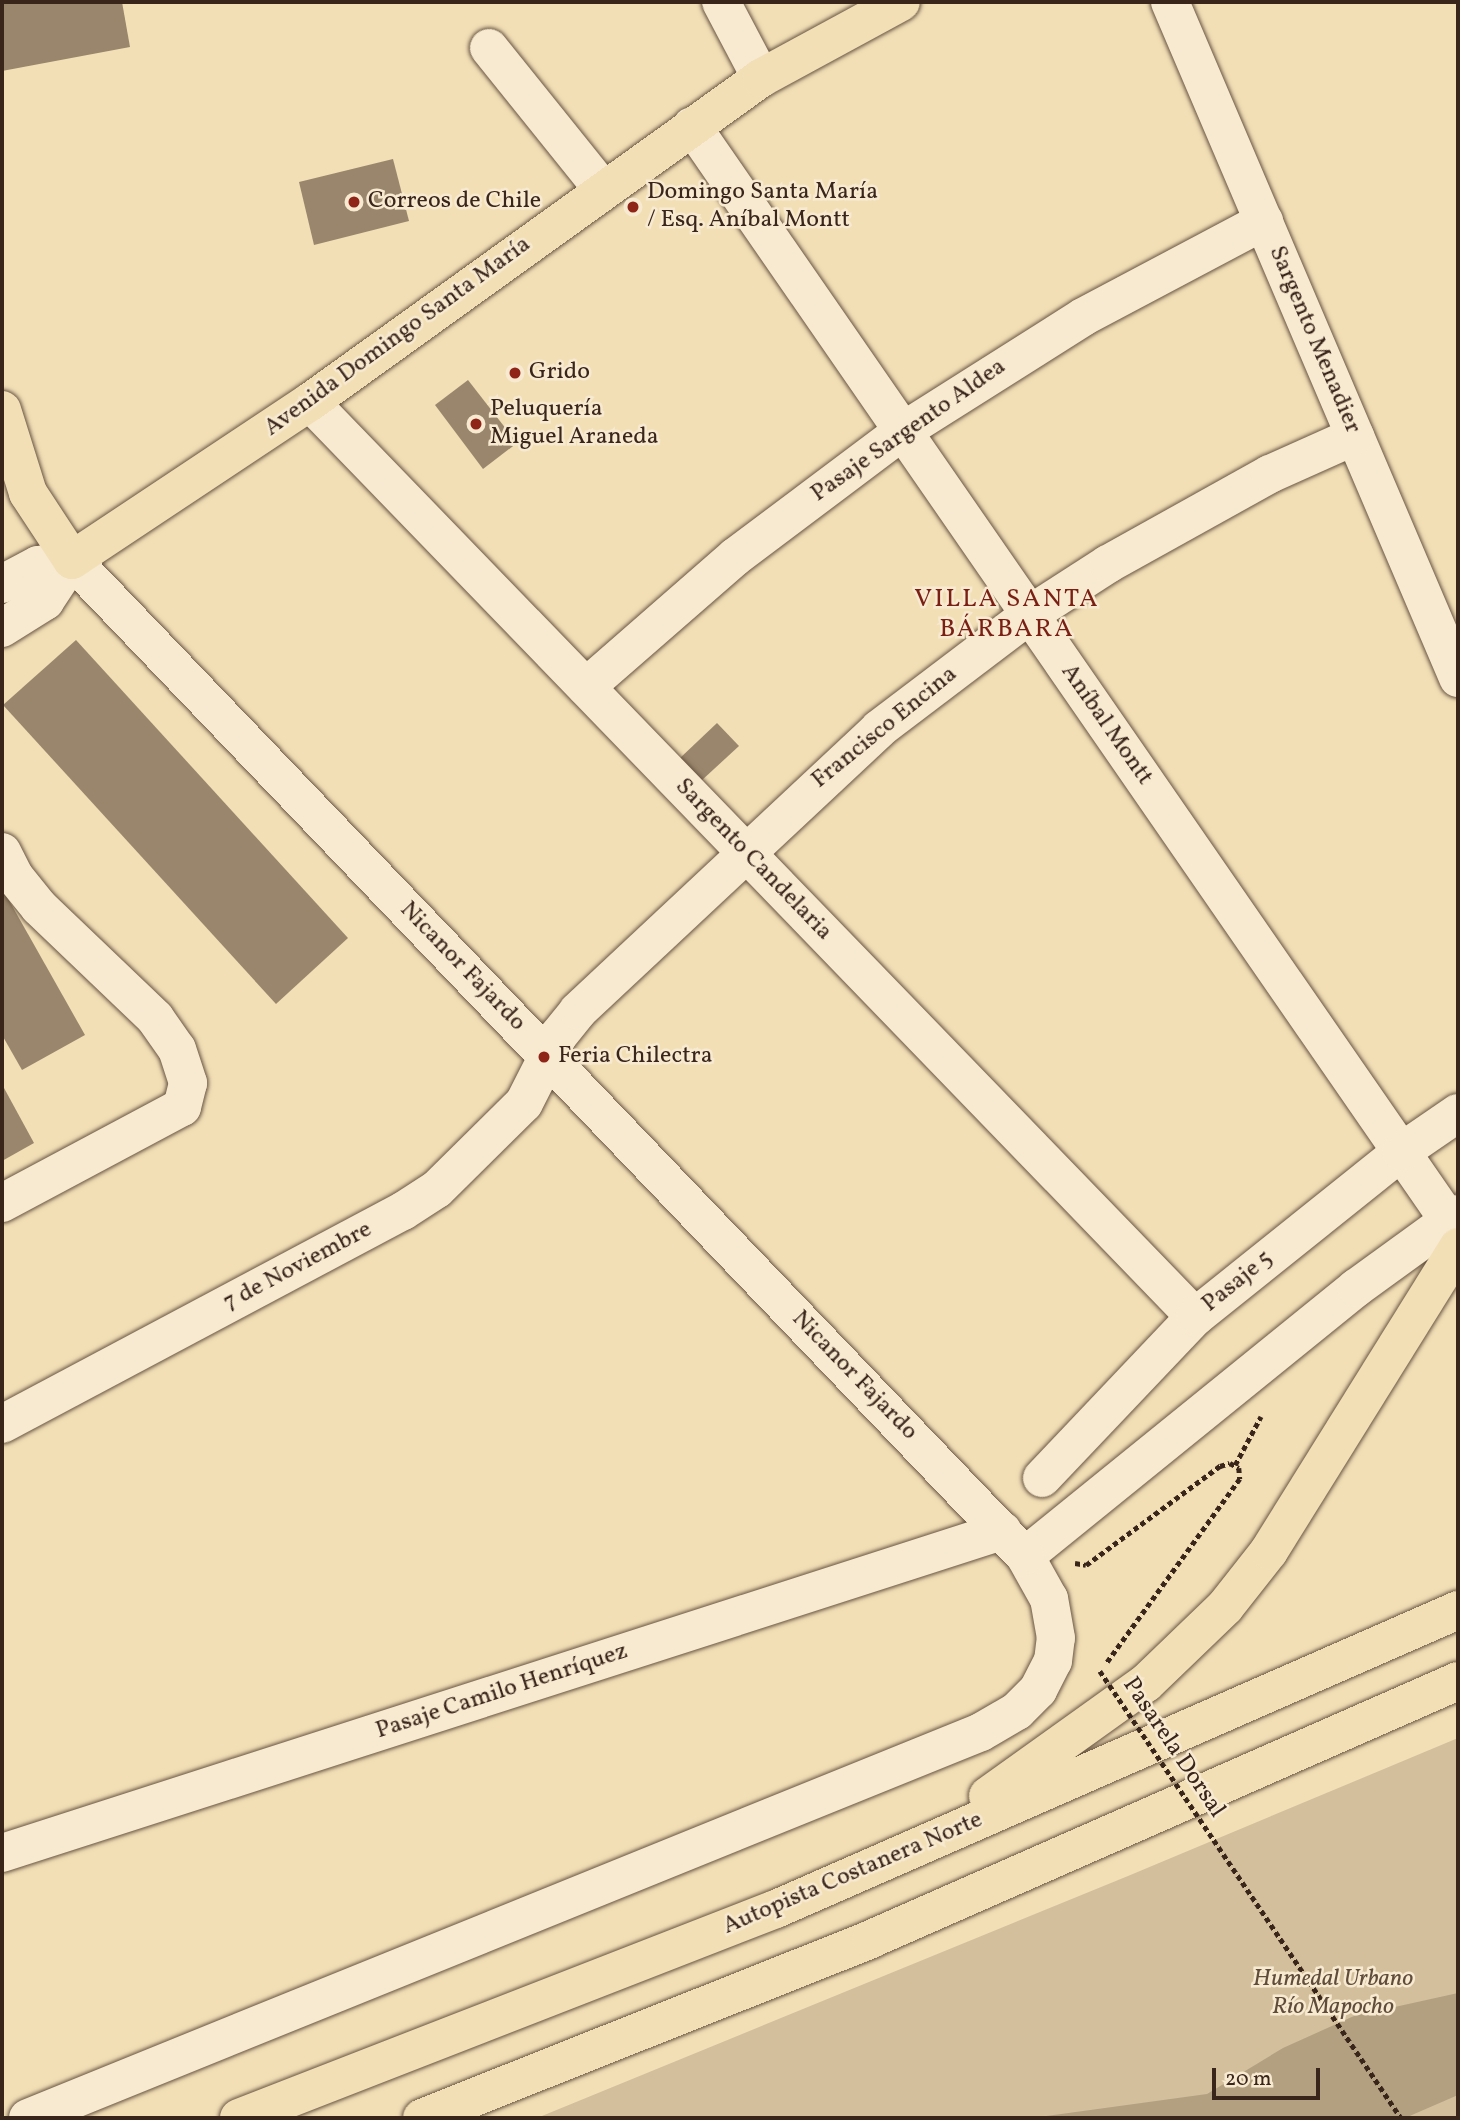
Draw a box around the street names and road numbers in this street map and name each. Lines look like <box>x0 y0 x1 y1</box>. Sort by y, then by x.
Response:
street label: Avenida Domingo Santa María <box>259 231 537 443</box>
street label: Sargento Menadier <box>1262 242 1366 438</box>
street label: Pasaje Sargento Aldea <box>806 353 1012 509</box>
street label: Aníbal Montt <box>1054 659 1158 791</box>
street label: Francisco Encina <box>807 661 963 795</box>
street label: Sargento Candelaria <box>668 773 838 947</box>
street label: Nicanor Fajardo <box>393 896 531 1038</box>
street label: 7 de Noviembre <box>219 1216 377 1318</box>
street label: Pasaje 5 <box>1197 1245 1279 1319</box>
street label: Nicanor Fajardo <box>785 1305 923 1447</box>
street label: Pasaje Camilo Henríquez <box>372 1638 632 1746</box>
street label: Pasarela Dorsal <box>1115 1672 1231 1824</box>
street label: Autopista Costanera Norte <box>719 1806 987 1942</box>

